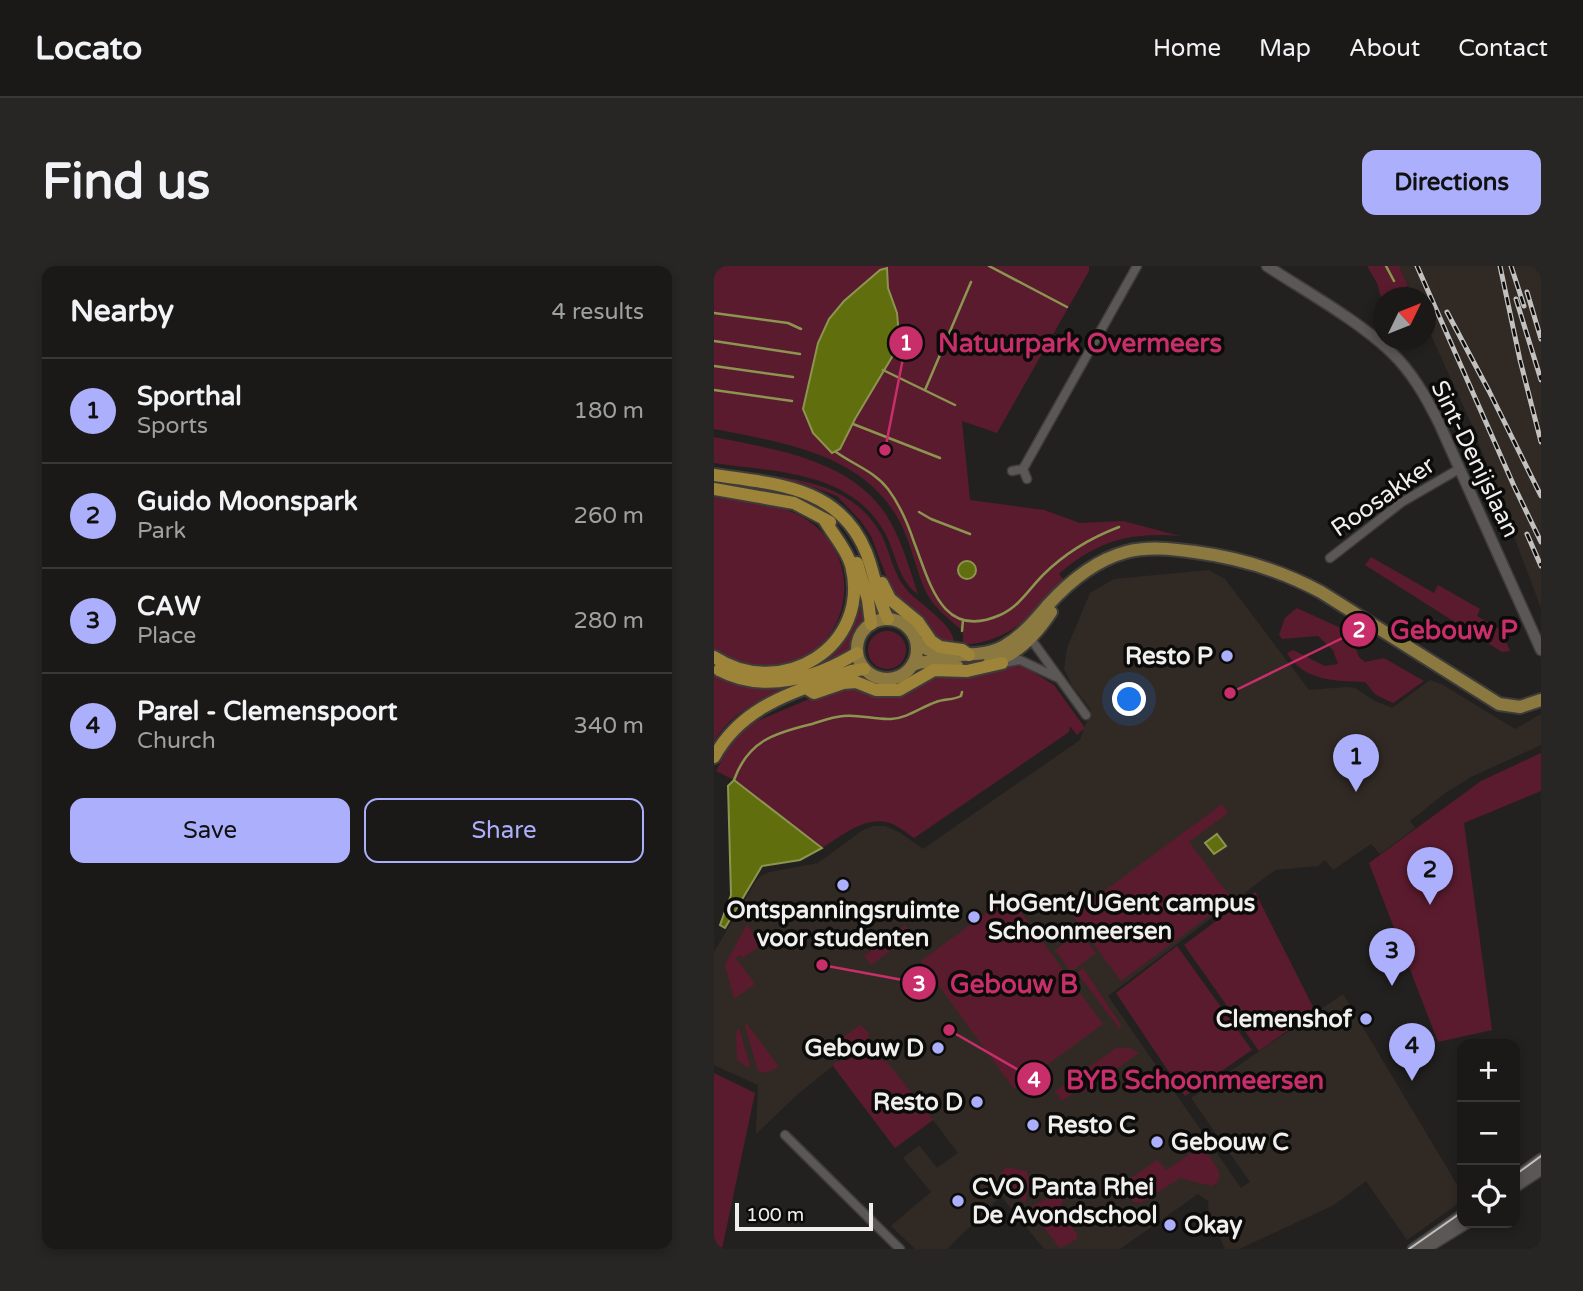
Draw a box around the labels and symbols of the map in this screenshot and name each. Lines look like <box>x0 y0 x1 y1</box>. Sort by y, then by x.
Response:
north arrow <box>1373 287 1436 350</box>
callout: Natuurpark Overmeers <box>889 319 1236 366</box>
text: Natuurpark Overmeers <box>938 328 1222 359</box>
text: 1 <box>899 331 913 356</box>
street label: Sint-Denijslaan <box>1425 376 1525 542</box>
street label: Roosakker <box>1326 450 1441 543</box>
callout: Gebouw P <box>1341 606 1531 653</box>
text: Gebouw P <box>1390 615 1518 646</box>
text: 2 <box>1352 618 1366 643</box>
place label: Resto P <box>1125 642 1213 671</box>
marker: Resto P <box>1219 648 1235 664</box>
your location <box>1112 682 1146 716</box>
pin: 1 <box>1333 734 1379 792</box>
pin: 2 <box>1407 847 1453 905</box>
marker: Ontspanningsruimte voor studenten <box>835 877 851 893</box>
place label: HoGent/UGent campus Schoonmeersen <box>988 889 1255 946</box>
place label: Ontspanningsruimte voor studenten <box>726 896 960 953</box>
marker: HoGent/UGent campus Schoonmeersen <box>966 909 982 925</box>
pin: 3 <box>1369 928 1415 986</box>
callout: Gebouw B <box>901 960 1092 1007</box>
text: Gebouw B <box>950 969 1078 1000</box>
text: 3 <box>912 972 926 997</box>
place label: Clemenshof <box>1216 1005 1353 1034</box>
marker: Clemenshof <box>1358 1011 1374 1027</box>
pin: 4 <box>1389 1023 1435 1081</box>
place label: Gebouw D <box>805 1034 924 1063</box>
marker: Gebouw D <box>930 1040 946 1056</box>
callout: BYB Schoonmeersen <box>1016 1056 1338 1103</box>
text: BYB Schoonmeersen <box>1066 1065 1324 1096</box>
text: 4 <box>1027 1068 1041 1093</box>
place label: Resto D <box>873 1088 963 1117</box>
marker: Resto D <box>969 1094 985 1110</box>
place label: Resto C <box>1047 1111 1136 1140</box>
marker: Resto C <box>1025 1117 1041 1133</box>
place label: Gebouw C <box>1171 1128 1289 1157</box>
marker: Gebouw C <box>1149 1134 1165 1150</box>
place label: CVO Panta Rhei De Avondschool <box>972 1173 1157 1230</box>
marker: CVO Panta Rhei De Avondschool <box>950 1193 966 1209</box>
scale bar <box>735 1200 873 1232</box>
place label: Okay <box>1184 1211 1242 1240</box>
marker: Okay <box>1162 1217 1178 1233</box>

